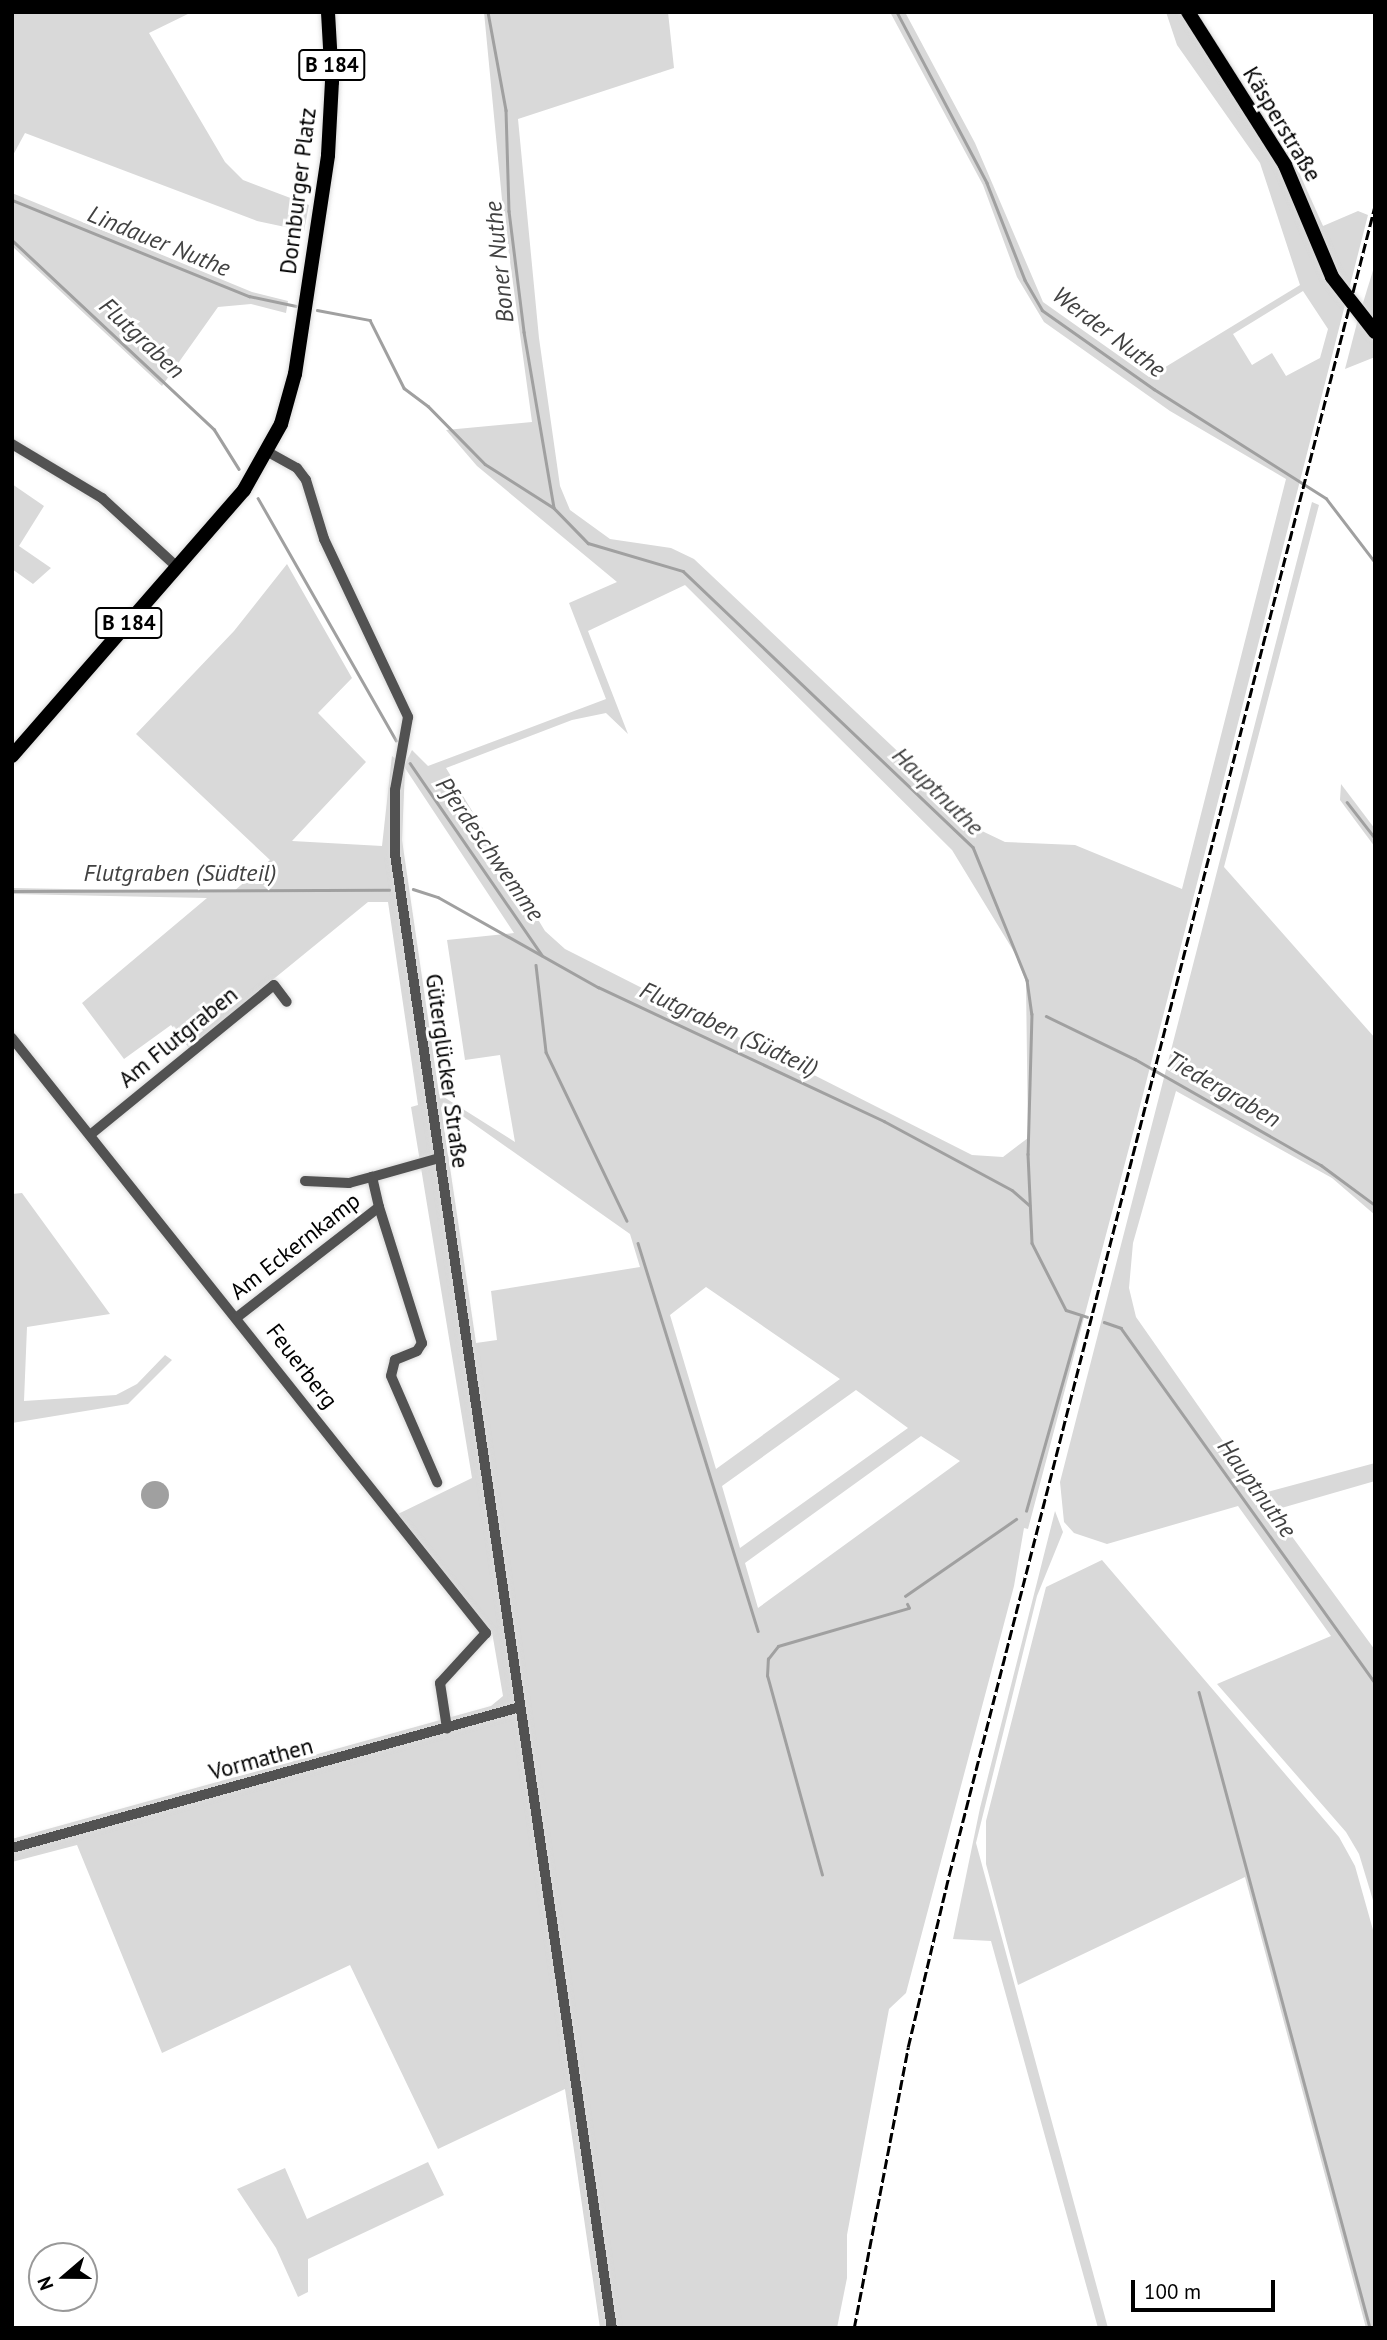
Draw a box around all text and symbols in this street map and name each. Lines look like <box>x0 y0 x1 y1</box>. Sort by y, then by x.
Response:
road number: B 184 <box>297 48 367 82</box>
street label: Käsperstraße <box>1237 62 1327 186</box>
street label: Dornburger Platz <box>274 106 322 276</box>
water label: Lindauer Nuthe <box>84 199 234 283</box>
water label: Boner Nuthe <box>478 200 520 324</box>
water label: Werder Nuthe <box>1047 280 1171 384</box>
water label: Flutgraben <box>93 291 191 385</box>
road number: B 184 <box>94 606 164 640</box>
water label: Hauptnuthe <box>887 741 989 841</box>
water label: Pferdeschwemme <box>430 771 550 927</box>
water label: Flutgraben (Südteil) <box>84 859 276 887</box>
street label: Güterglücker Straße <box>420 972 474 1170</box>
water label: Flutgraben (Südteil) <box>635 975 823 1083</box>
street label: Am Flutgraben <box>113 981 243 1093</box>
water label: Tiedergraben <box>1160 1044 1286 1134</box>
street label: Am Eckernkamp <box>225 1187 365 1305</box>
street label: Feuerberg <box>260 1318 344 1414</box>
water label: Hauptnuthe <box>1212 1433 1302 1543</box>
street label: Vormathen <box>206 1732 316 1786</box>
north arrow <box>28 2242 98 2312</box>
scale bar <box>1135 2266 1278 2310</box>
text: N <box>32 2274 59 2293</box>
text: 100 m <box>1144 2278 1201 2305</box>

